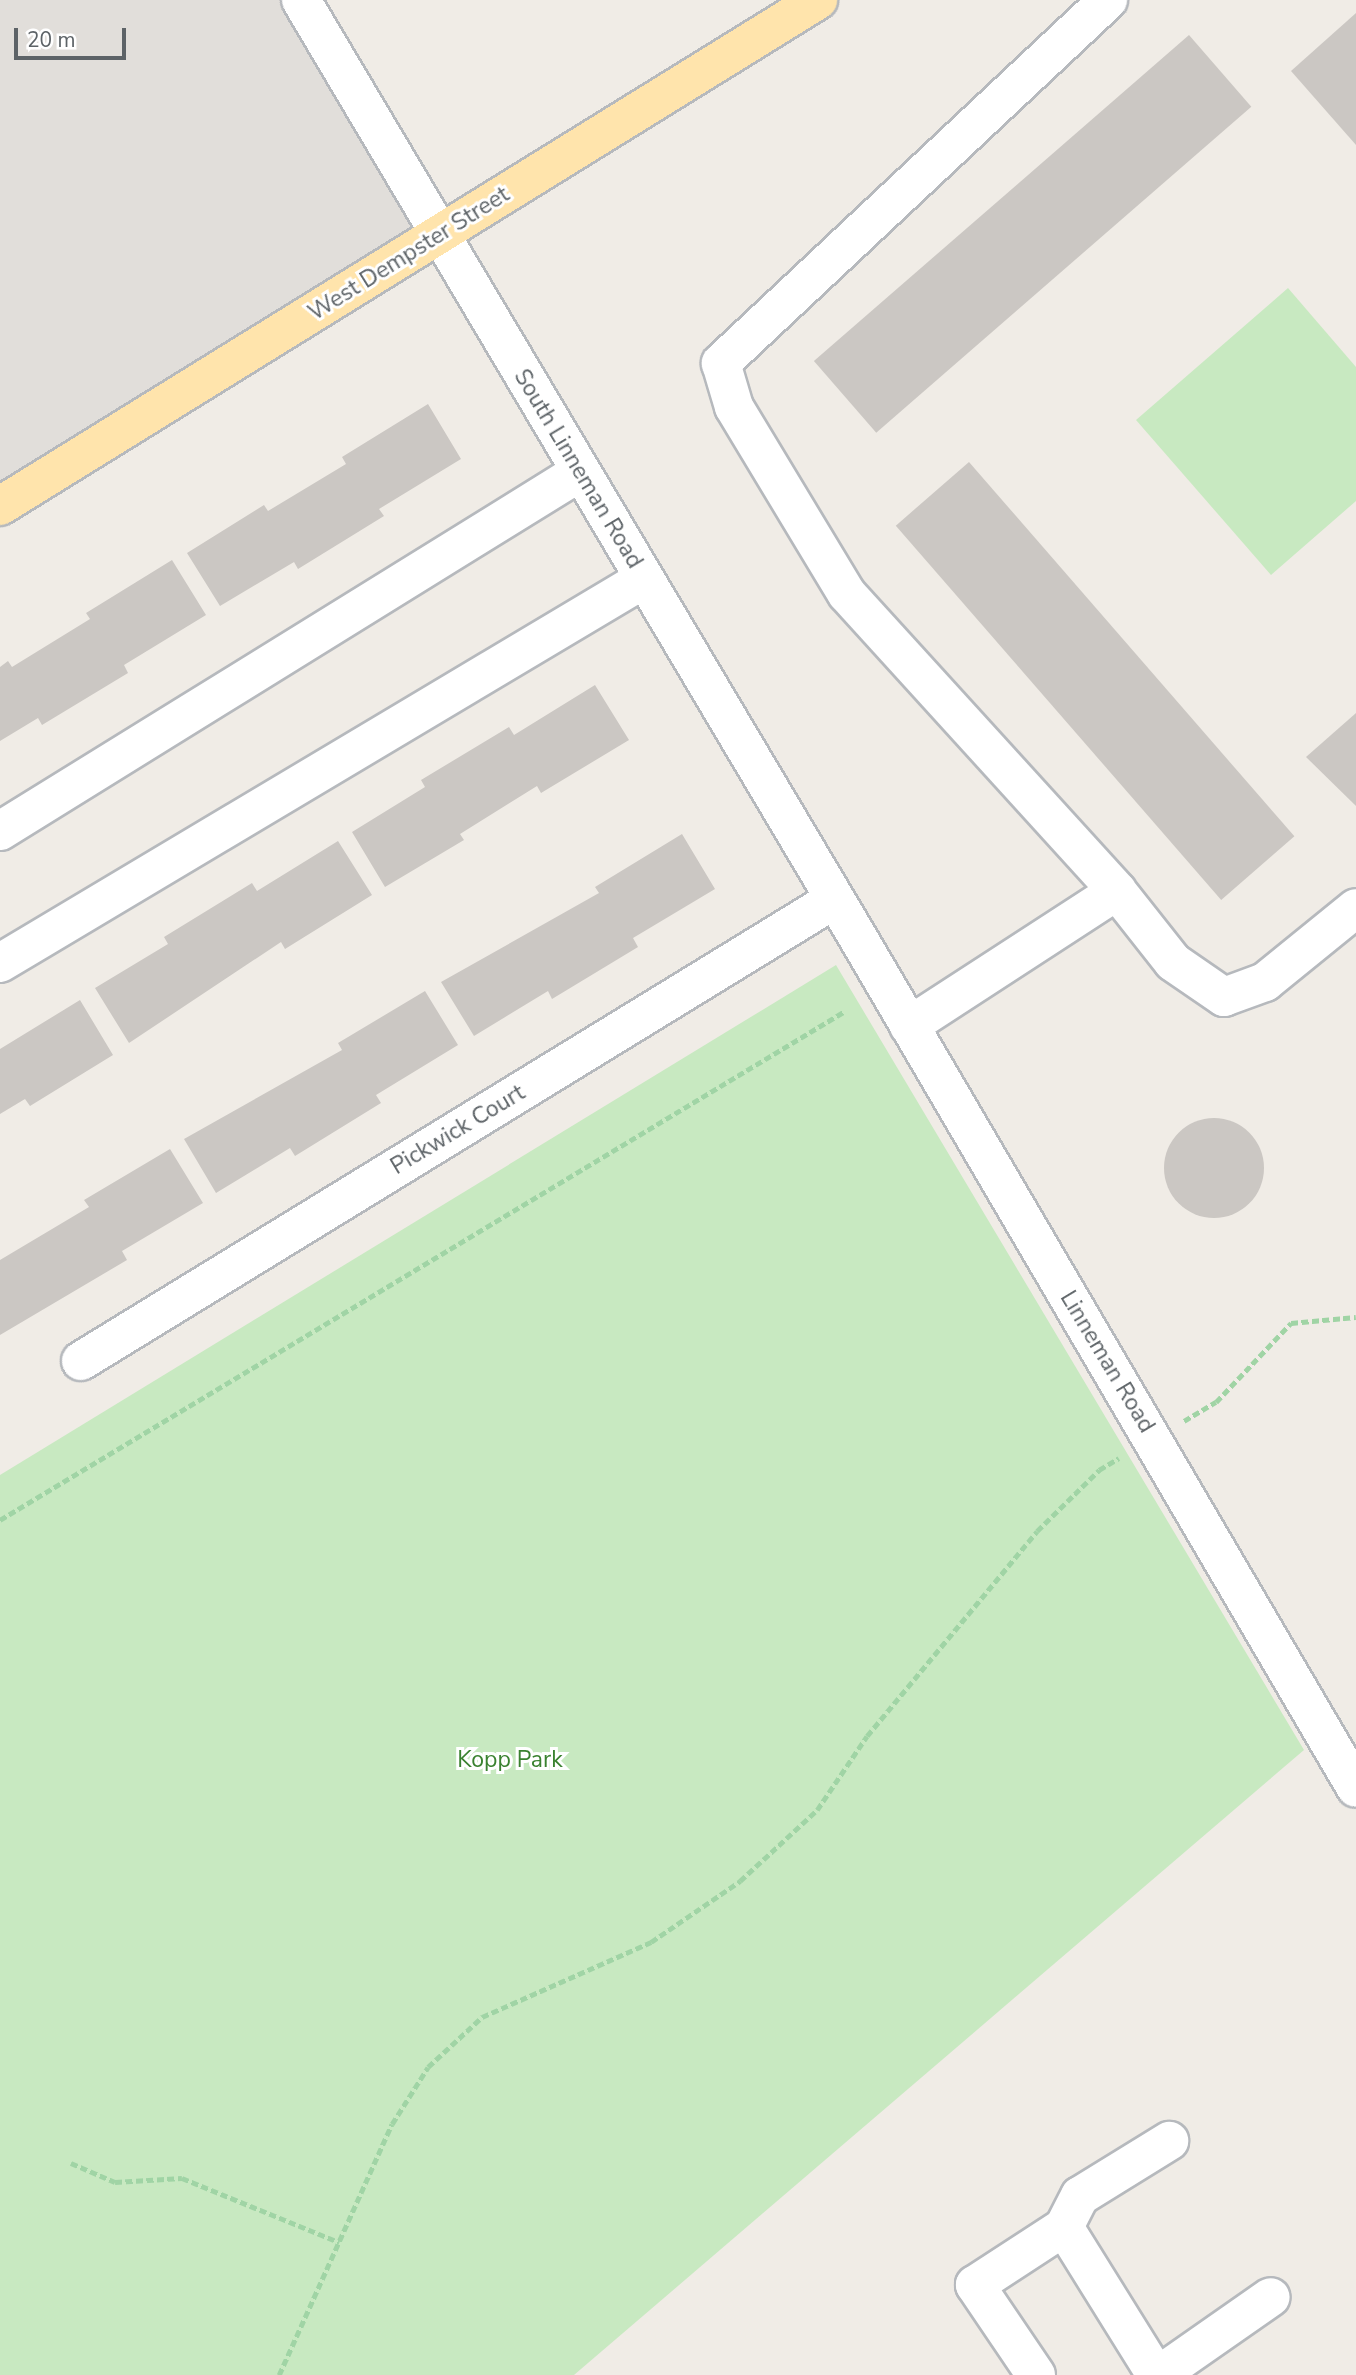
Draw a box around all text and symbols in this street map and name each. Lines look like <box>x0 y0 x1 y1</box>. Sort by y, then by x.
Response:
scale bar <box>18 14 130 58</box>
text: 20 m <box>27 26 76 54</box>
street label: West Dempster Street <box>304 181 514 327</box>
street label: South Linneman Road <box>508 364 648 574</box>
street label: Pickwick Court <box>386 1079 530 1181</box>
street label: Linneman Road <box>1054 1286 1160 1438</box>
park label: Kopp Park <box>457 1746 563 1774</box>

